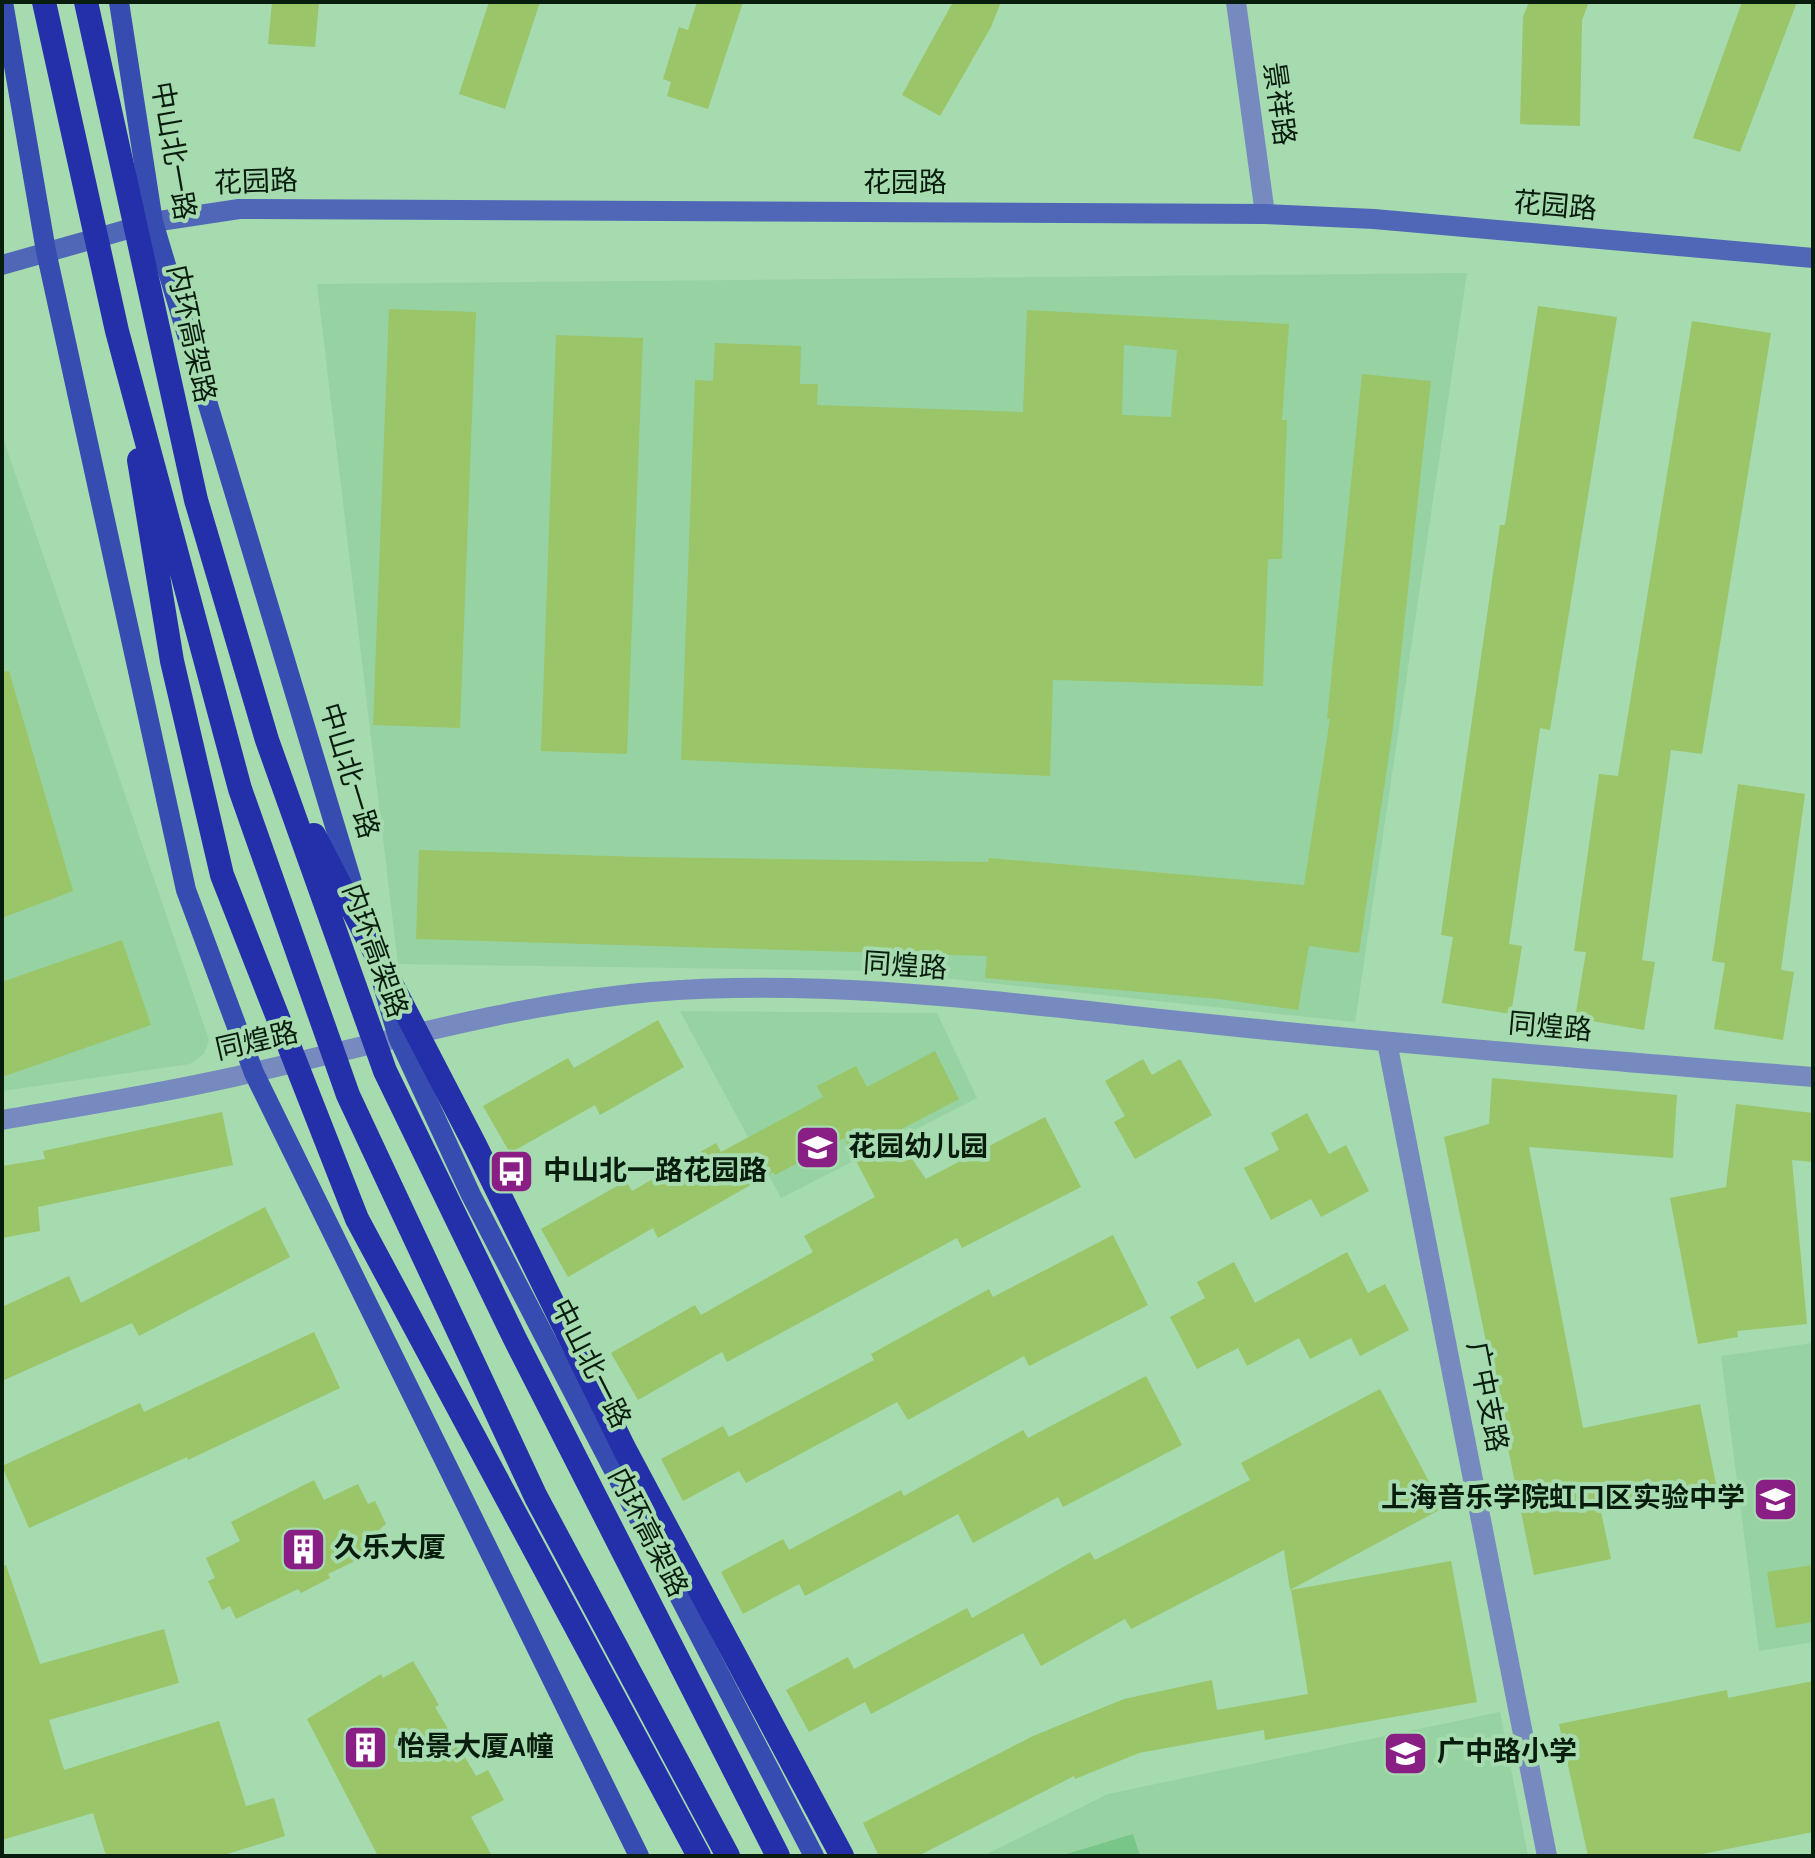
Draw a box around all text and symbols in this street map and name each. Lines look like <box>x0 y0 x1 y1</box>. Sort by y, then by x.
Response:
street label: 景祥路 <box>1258 60 1300 148</box>
street label: 中山北一路 <box>146 79 200 222</box>
street label: 花园路 <box>213 166 298 198</box>
street label: 花园路 <box>863 168 947 198</box>
street label: 花园路 <box>1512 187 1598 225</box>
street label: 内环高架路 <box>162 262 220 405</box>
street label: 中山北一路 <box>314 699 384 842</box>
street label: 内环高架路 <box>337 880 413 1022</box>
street label: 同煌路 <box>862 948 948 984</box>
street label: 同煌路 <box>1507 1008 1593 1046</box>
street label: 同煌路 <box>212 1017 301 1065</box>
school or university icon: 花园幼儿园 <box>793 1124 841 1172</box>
place label: 花园幼儿园 <box>848 1131 988 1162</box>
bus stop icon: 中山北一路花园路 <box>488 1148 536 1196</box>
place label: 中山北一路花园路 <box>543 1156 767 1186</box>
street label: 中山北一路 <box>546 1294 636 1433</box>
street label: 广中支路 <box>1462 1339 1512 1455</box>
street label: 内环高架路 <box>603 1463 693 1602</box>
school or university icon: 上海音乐学院虹口区实验中学 <box>1752 1475 1800 1523</box>
place label: 上海音乐学院虹口区实验中学 <box>1381 1482 1745 1513</box>
building icon: 久乐大厦 <box>279 1525 327 1573</box>
place label: 久乐大厦 <box>334 1533 446 1563</box>
building icon: 怡景大厦A幢 <box>342 1724 390 1772</box>
school or university icon: 广中路小学 <box>1382 1729 1430 1777</box>
place label: 怡景大厦A幢 <box>397 1731 554 1762</box>
place label: 广中路小学 <box>1437 1736 1577 1767</box>

